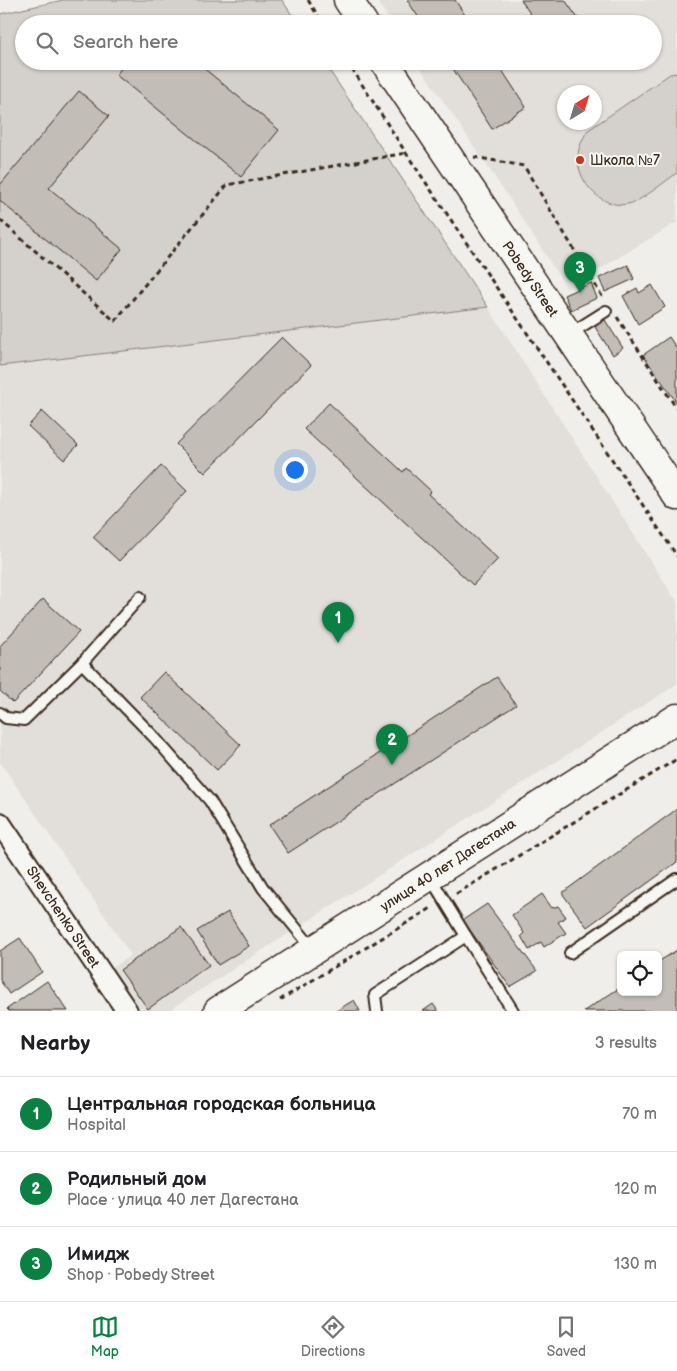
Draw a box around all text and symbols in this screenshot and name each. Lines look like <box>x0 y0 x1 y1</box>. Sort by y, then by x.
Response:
search box <box>15 15 662 70</box>
icon: search <box>33 29 61 57</box>
text: Search here <box>73 31 178 54</box>
north arrow <box>557 85 602 130</box>
place label: Школа №7 <box>590 152 660 169</box>
marker: Школа №7 <box>574 154 586 166</box>
street label: Pobedy Street <box>498 238 562 321</box>
pin: 3 <box>564 252 596 293</box>
your location <box>282 457 308 483</box>
pin: 1 <box>322 602 354 643</box>
pin: 2 <box>376 724 408 765</box>
street label: улица 40 лет Дагестана <box>377 814 520 915</box>
street label: Shevchenko Street <box>23 863 104 972</box>
map controls <box>617 951 662 996</box>
button: locate <box>617 951 662 996</box>
text: Nearby <box>20 1031 90 1056</box>
text: 3 results <box>595 1034 657 1053</box>
text: Центральная городская больница <box>67 1093 376 1116</box>
text: 1 <box>33 1105 39 1124</box>
text: 70 m <box>622 1105 657 1124</box>
text: Hospital <box>67 1116 126 1135</box>
text: Родильный дом <box>67 1168 207 1191</box>
text: 2 <box>31 1180 41 1199</box>
text: 120 m <box>614 1180 657 1199</box>
text: Place · улица 40 лет Дагестана <box>67 1191 299 1210</box>
text: Имидж <box>67 1243 129 1266</box>
text: 3 <box>31 1255 41 1274</box>
text: 130 m <box>614 1255 657 1274</box>
text: Shop · Pobedy Street <box>67 1266 215 1285</box>
tab: Map <box>91 1313 119 1360</box>
tab: Directions <box>301 1313 365 1360</box>
tab: Saved <box>547 1313 586 1360</box>

